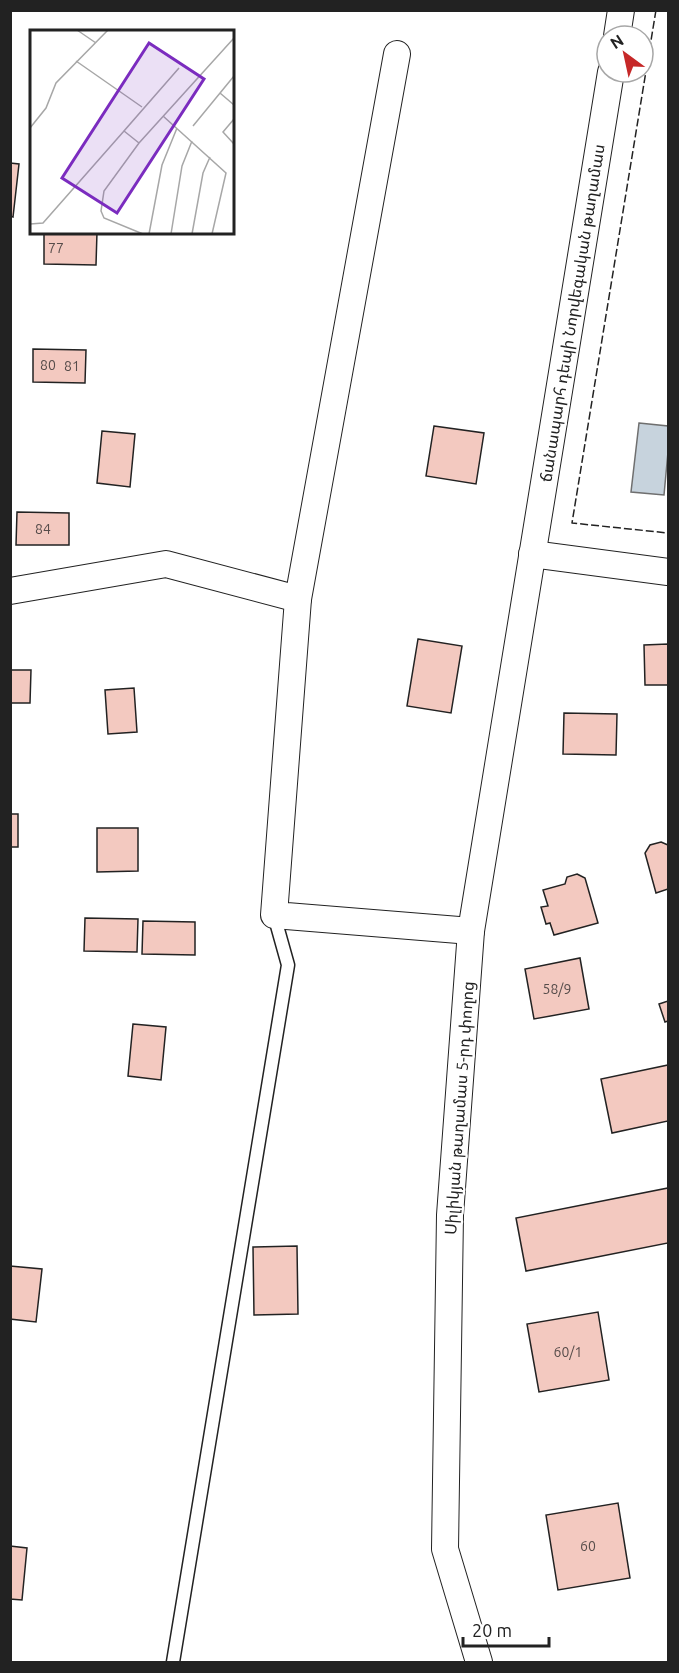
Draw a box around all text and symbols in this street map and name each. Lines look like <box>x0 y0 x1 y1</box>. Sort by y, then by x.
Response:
north arrow <box>595 24 655 84</box>
inset map <box>30 30 234 234</box>
text: N <box>607 31 627 52</box>
street label: ճանապարհ դեպի Նորվեգական թաղամաս <box>536 143 609 483</box>
house number: 77 <box>48 240 64 256</box>
house number: 80 <box>40 357 56 373</box>
house number: 81 <box>64 358 80 374</box>
house number: 84 <box>35 521 51 537</box>
street label: Սիլիկյան թաղամաս 5-րդ փողոց <box>441 981 478 1236</box>
house number: 58/9 <box>543 981 571 997</box>
house number: 60/1 <box>554 1344 582 1360</box>
house number: 60 <box>580 1538 596 1554</box>
scale bar <box>463 1610 548 1648</box>
text: 20 m <box>472 1620 512 1640</box>

